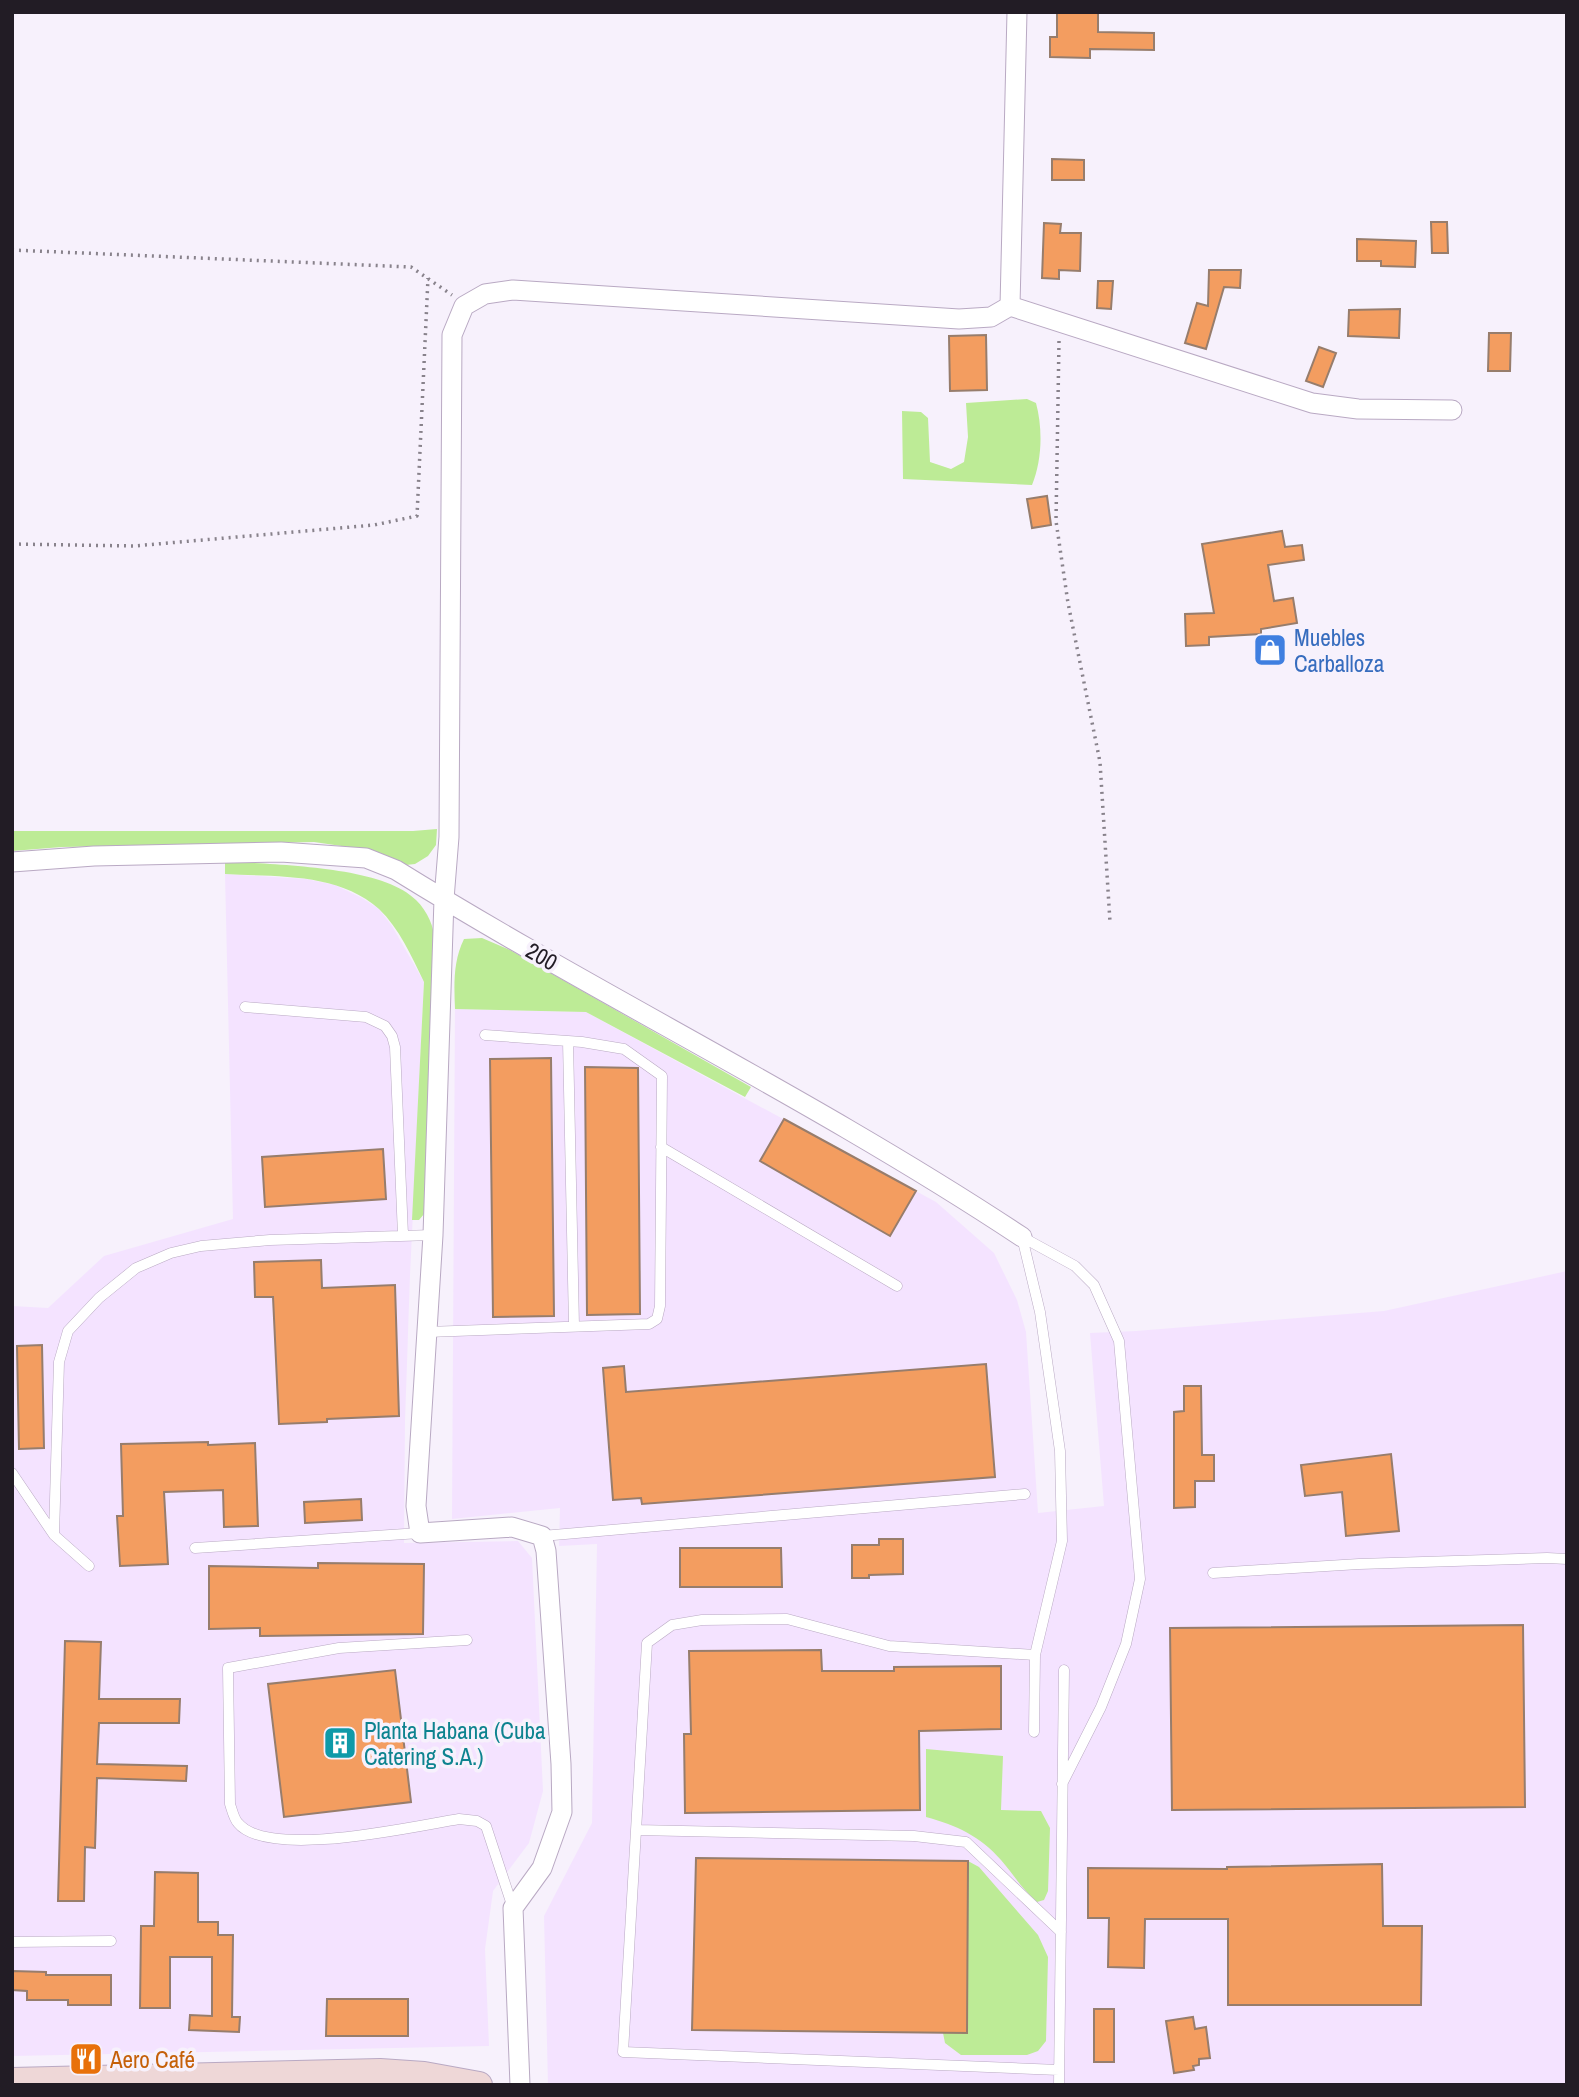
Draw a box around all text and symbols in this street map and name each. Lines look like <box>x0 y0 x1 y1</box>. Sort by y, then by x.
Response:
place label: Muebles Carballoza <box>1294 622 1385 679</box>
shop icon: Muebles Carballoza <box>1251 631 1289 669</box>
street label: 200 <box>521 935 563 977</box>
place label: Planta Habana (Cuba Catering S.A.) <box>364 1715 546 1772</box>
building icon: Planta Habana (Cuba Catering S.A.) <box>321 1724 359 1762</box>
restaurant icon: Aero Café <box>67 2040 105 2078</box>
place label: Aero Café <box>109 2044 195 2075</box>

